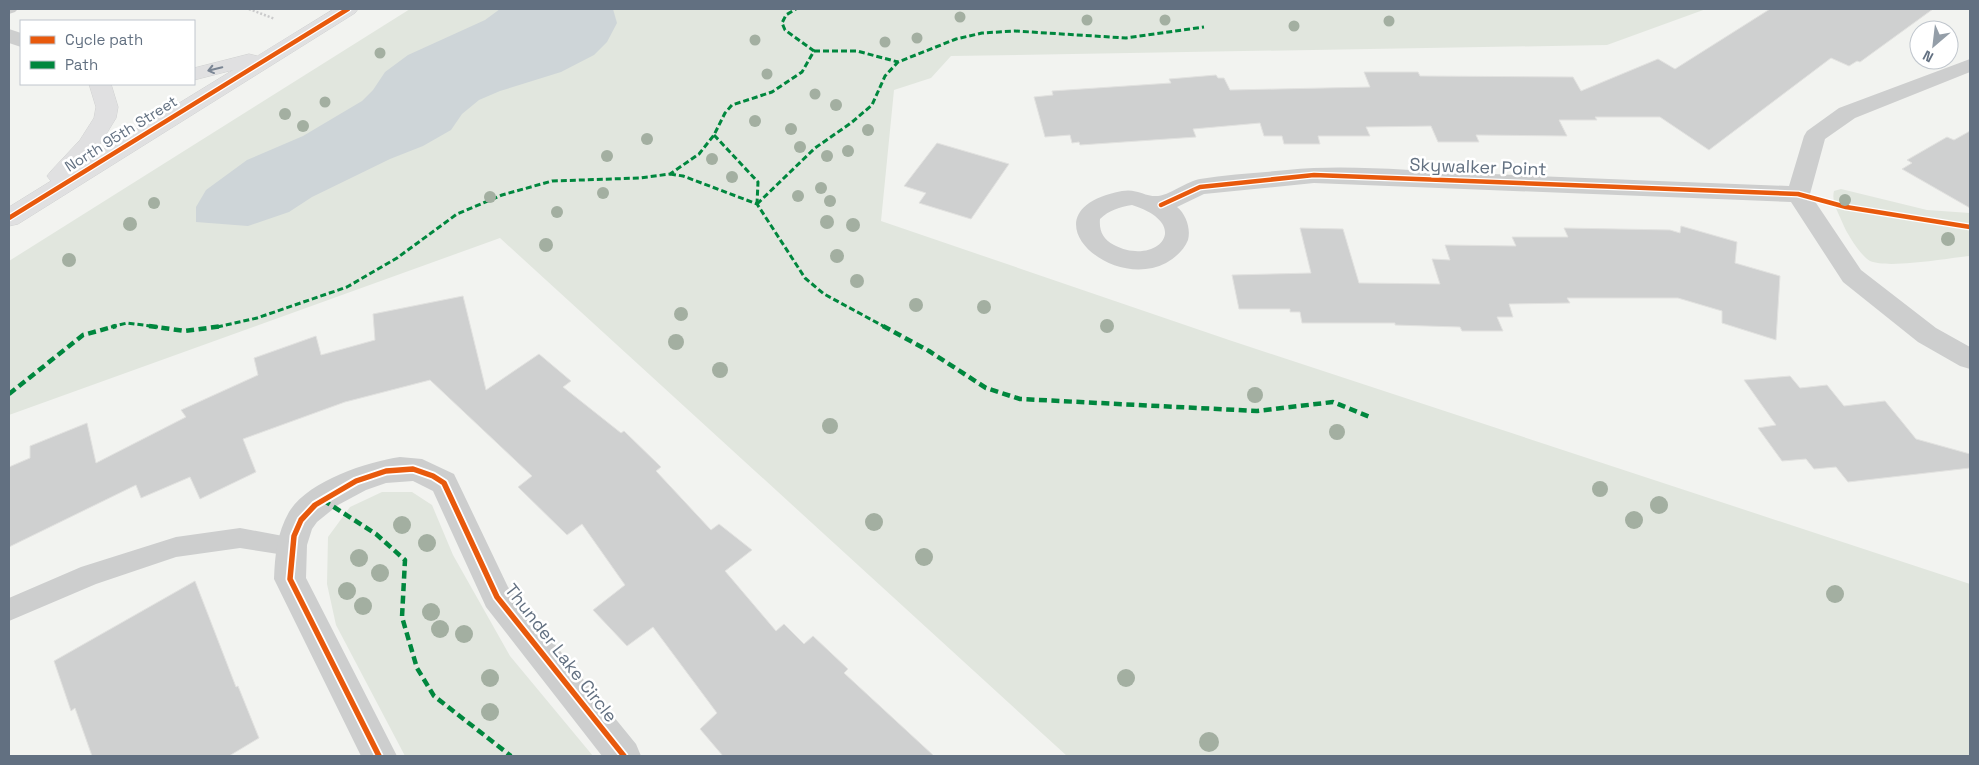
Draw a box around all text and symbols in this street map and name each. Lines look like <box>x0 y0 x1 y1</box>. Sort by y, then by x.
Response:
legend <box>20 20 195 85</box>
north arrow <box>1909 20 1959 70</box>
text: Cycle path <box>65 30 143 49</box>
text: N <box>1920 46 1936 67</box>
text: Path <box>65 55 98 74</box>
one-way arrow <box>208 65 224 74</box>
street label: North 95th Street <box>61 91 180 176</box>
street label: Skywalker Point <box>1409 153 1547 180</box>
street label: Thunder Lake Circle <box>500 579 623 727</box>

